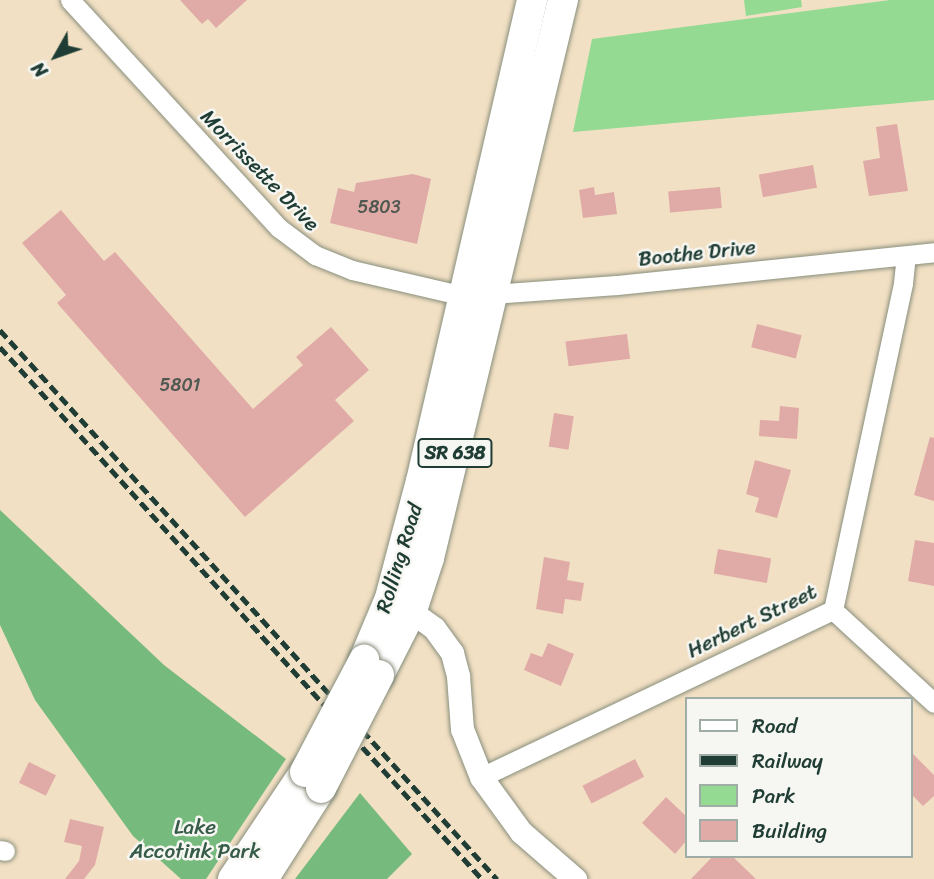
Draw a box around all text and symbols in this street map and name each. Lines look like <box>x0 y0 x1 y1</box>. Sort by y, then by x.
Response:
north arrow <box>21 21 91 91</box>
text: N <box>23 54 56 85</box>
street label: Morrissette Drive <box>195 104 325 236</box>
house number: 5803 <box>357 196 401 218</box>
street label: Boothe Drive <box>637 234 757 272</box>
house number: 5801 <box>160 374 200 396</box>
road number: SR 638 <box>416 437 494 468</box>
street label: Rolling Road <box>370 500 428 616</box>
street label: Herbert Street <box>683 579 821 663</box>
legend <box>685 697 913 858</box>
text: Road <box>752 707 797 745</box>
text: Railway <box>752 742 823 780</box>
text: Park <box>752 777 795 815</box>
text: Building <box>752 812 827 850</box>
park label: Lake Accotink Park <box>130 814 260 864</box>

